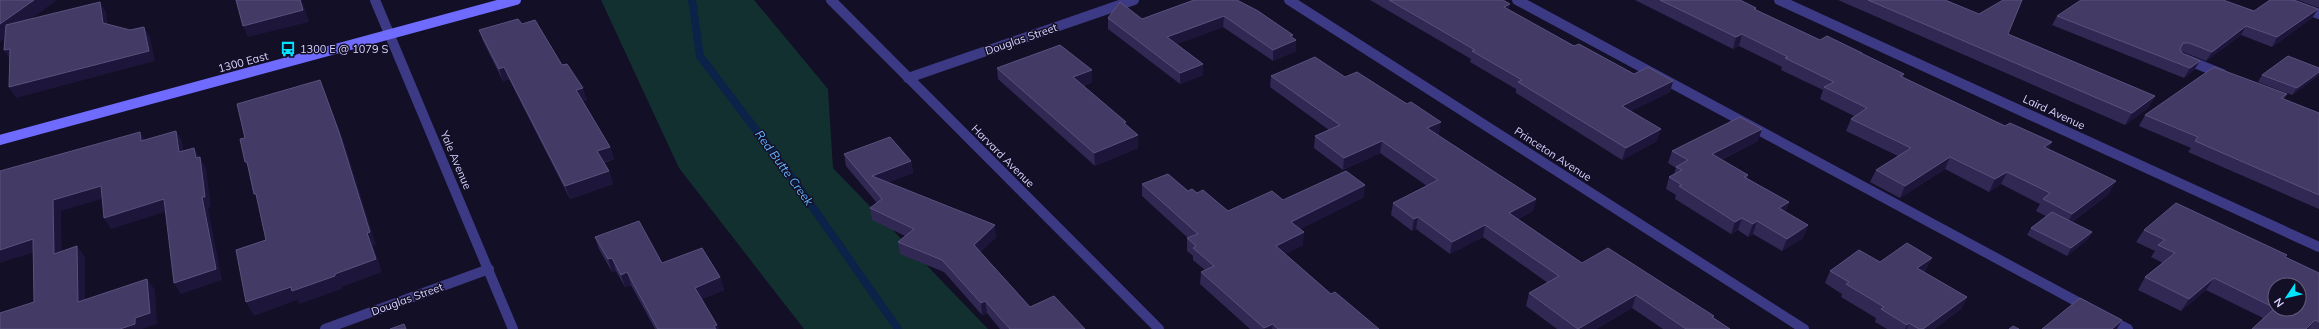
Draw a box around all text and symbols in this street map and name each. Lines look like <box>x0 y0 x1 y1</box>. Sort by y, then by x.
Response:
street label: Douglas Street <box>983 20 1059 58</box>
bus stop icon: 1300 E @ 1079 S <box>279 40 297 58</box>
place label: 1300 E @ 1079 S <box>300 42 388 56</box>
street label: 1300 East <box>216 49 270 75</box>
street label: Laird Avenue <box>2021 92 2087 132</box>
street label: Harvard Avenue <box>969 122 1037 190</box>
street label: Princeton Avenue <box>1512 124 1594 184</box>
water label: Red Butte Creek <box>752 127 817 209</box>
street label: Yale Avenue <box>437 128 475 191</box>
north arrow <box>2267 277 2307 317</box>
street label: Douglas Street <box>369 279 445 318</box>
text: N <box>2271 295 2287 310</box>

